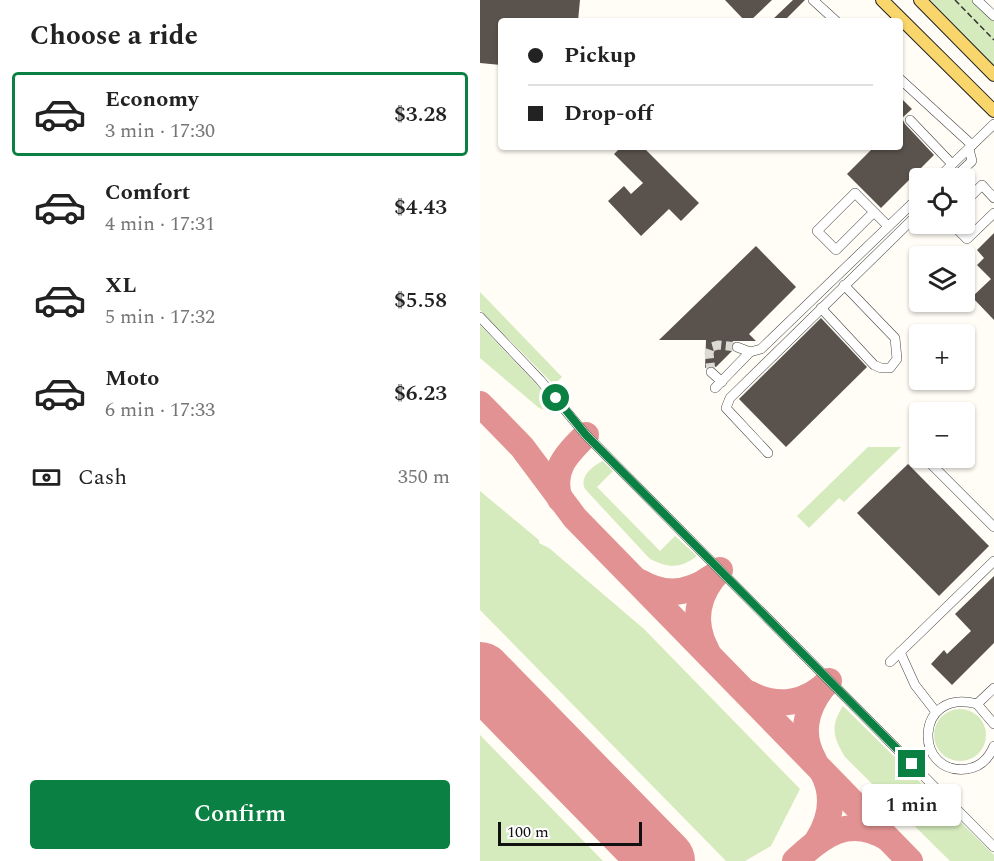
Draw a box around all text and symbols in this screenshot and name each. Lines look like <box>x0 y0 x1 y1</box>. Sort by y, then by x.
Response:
text: Choose a ride <box>30 15 198 57</box>
text: Pickup <box>564 39 636 72</box>
text: Economy <box>105 83 198 116</box>
icon: car <box>33 87 87 141</box>
text: Drop-off <box>564 97 653 130</box>
text: $3.28 <box>394 98 447 131</box>
text: 3 min · 17:30 <box>105 116 215 146</box>
map controls <box>909 168 975 468</box>
button: locate <box>909 168 975 234</box>
text: Comfort <box>105 176 190 209</box>
icon: car <box>33 180 87 234</box>
text: $4.43 <box>394 191 447 224</box>
text: 4 min · 17:31 <box>105 209 215 239</box>
button: layers <box>909 246 975 312</box>
text: XL <box>105 269 136 302</box>
icon: car <box>33 273 87 327</box>
text: $5.58 <box>394 284 447 317</box>
text: 5 min · 17:32 <box>105 302 215 332</box>
button: + <box>909 324 975 390</box>
text: Moto <box>105 362 159 395</box>
icon: car <box>33 366 87 420</box>
text: $6.23 <box>394 377 447 410</box>
route start <box>542 384 569 411</box>
text: 6 min · 17:33 <box>105 395 215 425</box>
button: − <box>909 402 975 468</box>
icon: cash <box>30 461 63 494</box>
text: Cash <box>78 461 127 494</box>
text: 350 m <box>398 462 450 492</box>
route end <box>898 750 925 777</box>
button: Confirm <box>30 780 450 849</box>
callout: 1 min <box>862 785 962 827</box>
text: 1 min <box>886 790 937 820</box>
scale bar <box>498 819 642 846</box>
text: 100 m <box>507 820 549 844</box>

